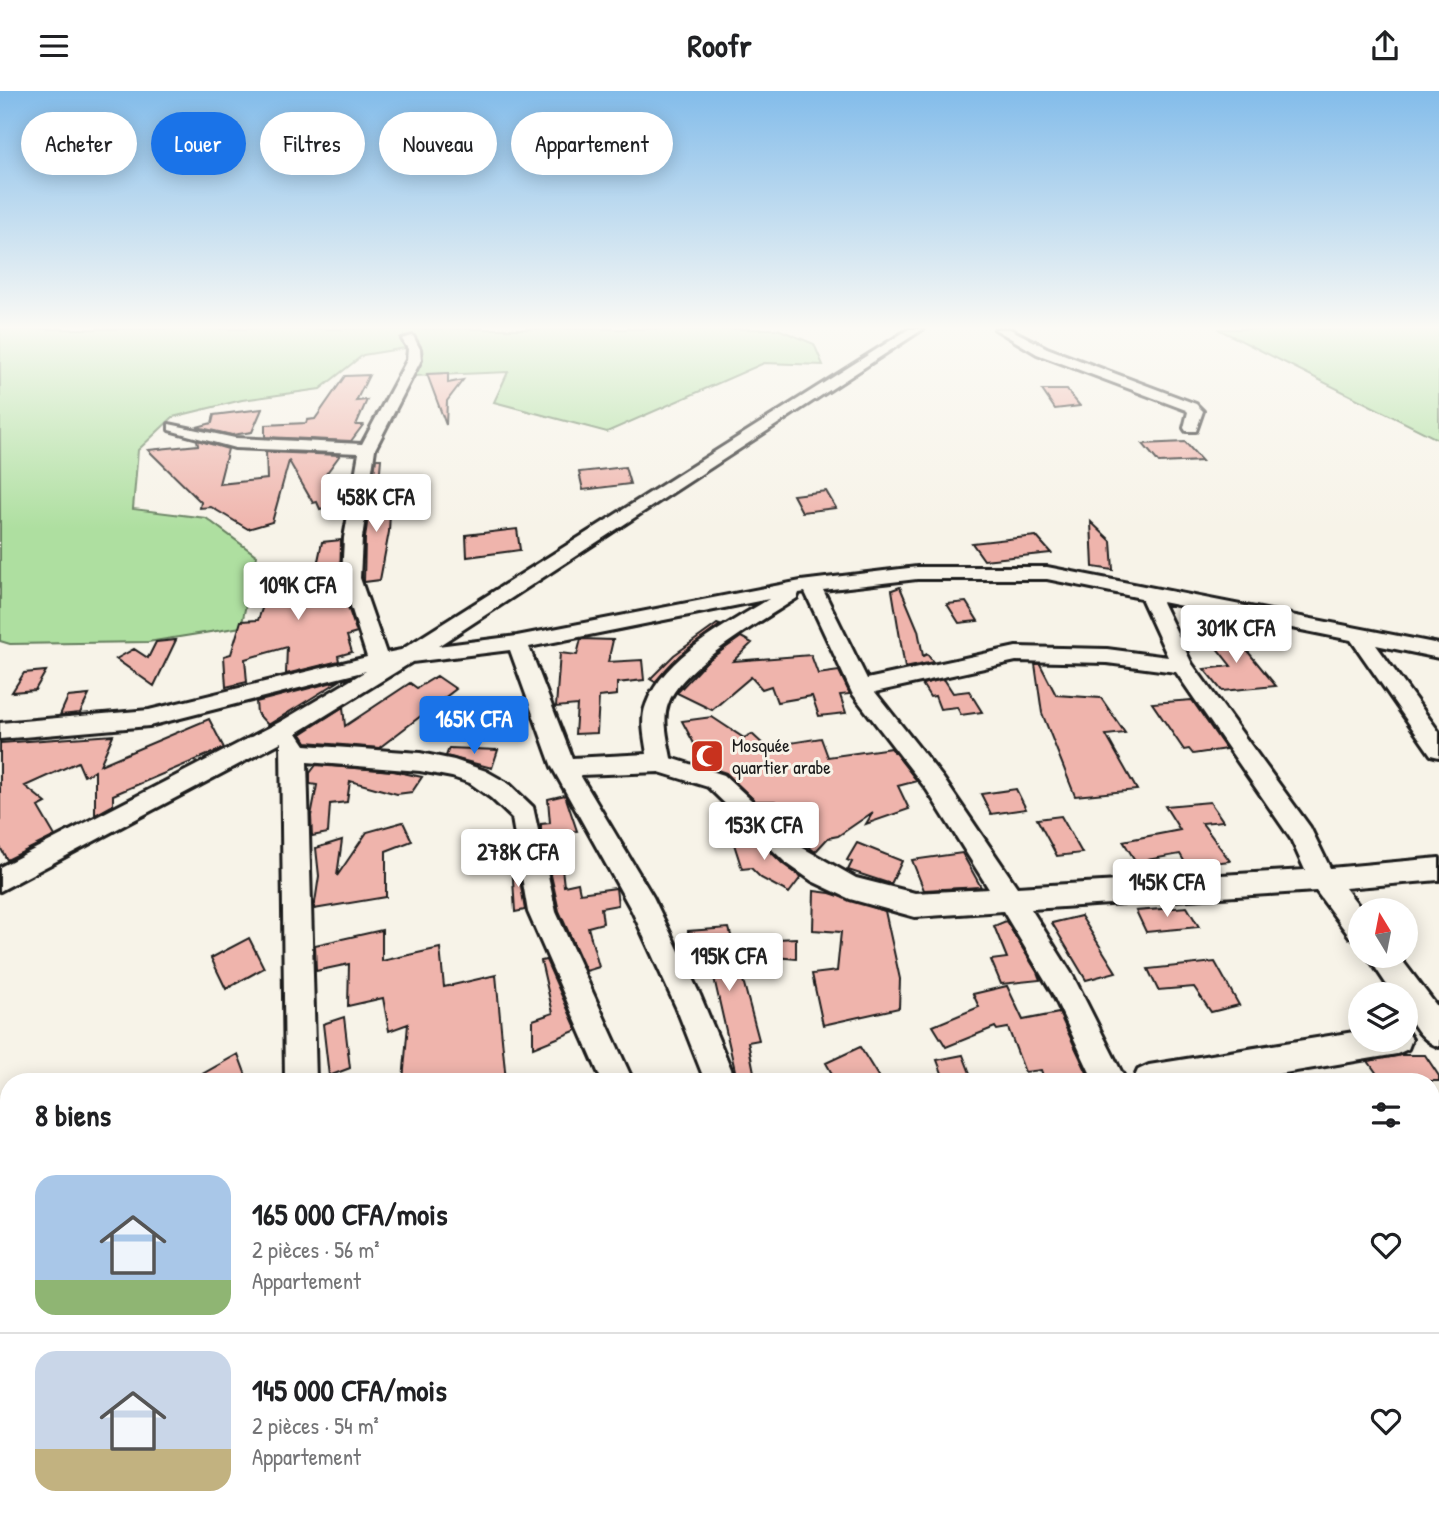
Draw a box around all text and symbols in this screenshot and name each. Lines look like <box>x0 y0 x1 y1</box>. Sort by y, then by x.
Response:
text: Roofr <box>687 24 752 67</box>
icon: menu <box>35 27 73 65</box>
icon: share <box>1366 27 1404 65</box>
chip: Acheter <box>21 112 137 175</box>
chip: Louer <box>151 112 246 175</box>
chip: Filtres <box>260 112 365 175</box>
chip: Nouveau <box>379 112 497 175</box>
chip: Appartement <box>511 112 673 175</box>
pin: 458K CFA <box>304 475 448 534</box>
text: 458K CFA <box>337 481 415 512</box>
pin: 109K CFA <box>226 563 370 622</box>
text: 109K CFA <box>260 569 336 600</box>
pin: 301K CFA <box>1164 605 1308 665</box>
text: 301K CFA <box>1197 612 1275 643</box>
pin: 165K CFA <box>402 697 546 756</box>
text: 165K CFA <box>435 703 513 734</box>
place label: Mosquée quartier arabe <box>732 732 831 780</box>
mosque icon: Mosquée quartier arabe <box>688 737 726 775</box>
pin: 153K CFA <box>692 803 836 862</box>
text: 153K CFA <box>725 809 803 840</box>
pin: 278K CFA <box>446 829 590 889</box>
text: 278K CFA <box>477 836 559 867</box>
pin: 145K CFA <box>1095 859 1239 919</box>
text: 145K CFA <box>1129 866 1205 897</box>
north arrow <box>1348 898 1418 968</box>
map controls <box>1348 898 1418 1052</box>
pin: 195K CFA <box>657 933 801 993</box>
text: 195K CFA <box>691 940 767 971</box>
button: layers <box>1348 982 1418 1052</box>
text: 8 biens <box>35 1095 111 1135</box>
icon: filters <box>1367 1096 1405 1134</box>
text: 165 000 CFA/mois <box>252 1194 447 1234</box>
icon: home <box>91 1203 175 1287</box>
icon: heart <box>1367 1226 1405 1264</box>
text: 2 pièces · 56 m² <box>252 1234 379 1265</box>
text: Appartement <box>252 1265 361 1296</box>
text: 145 000 CFA/mois <box>252 1370 447 1410</box>
icon: home <box>91 1379 175 1463</box>
icon: heart <box>1367 1402 1405 1440</box>
text: 2 pièces · 54 m² <box>252 1410 379 1441</box>
text: Appartement <box>252 1441 361 1472</box>

